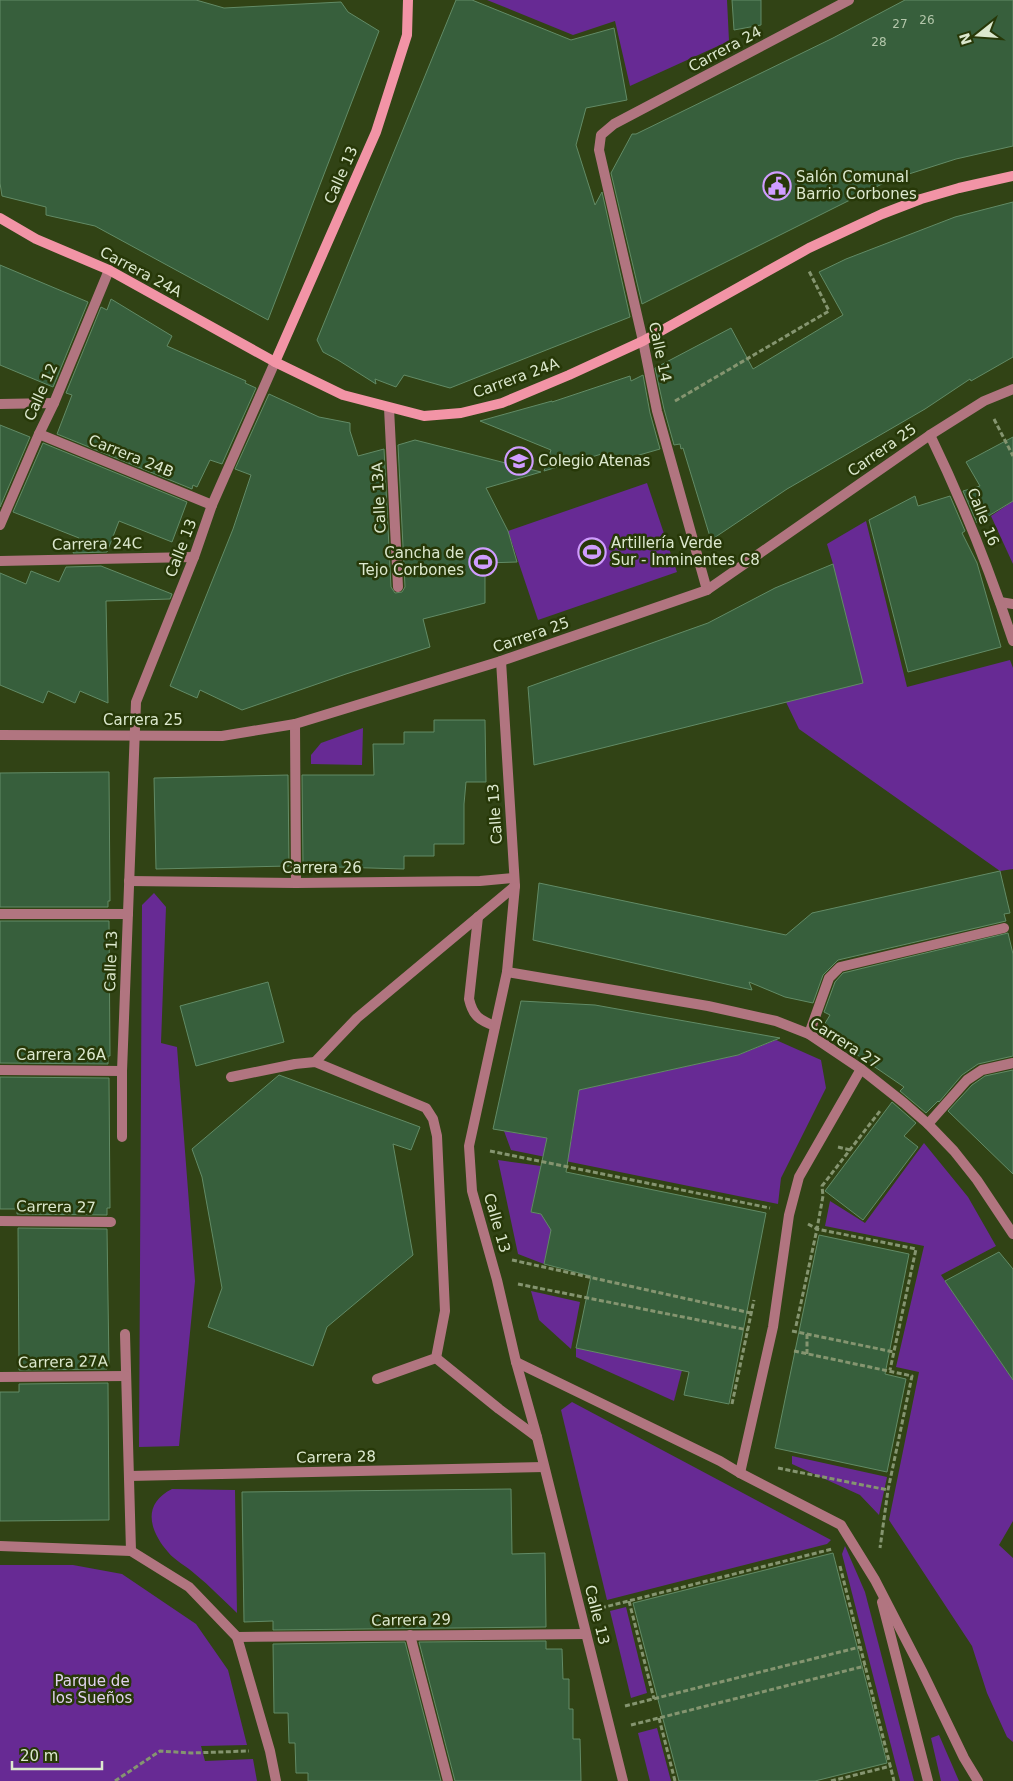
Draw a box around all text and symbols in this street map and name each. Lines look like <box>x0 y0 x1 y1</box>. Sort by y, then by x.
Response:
north arrow <box>953 10 1003 60</box>
house number: 26 <box>919 13 935 27</box>
house number: 27 <box>892 17 908 31</box>
street label: Carrera 24 <box>686 22 764 76</box>
text: N <box>956 31 975 47</box>
house number: 28 <box>871 35 887 49</box>
street label: Calle 13 <box>320 143 362 207</box>
place label: Salón Comunal Barrio Corbones <box>796 168 917 203</box>
public building icon: Salón Comunal Barrio Corbones <box>762 171 792 201</box>
street label: Carrera 24A <box>97 243 186 301</box>
street label: Calle 14 <box>645 320 675 384</box>
street label: Carrera 24A <box>471 354 562 402</box>
street label: Calle 12 <box>20 360 62 424</box>
street label: Carrera 25 <box>844 420 920 480</box>
street label: Carrera 24B <box>86 431 176 481</box>
school or university icon: Colegio Atenas <box>504 446 534 476</box>
place label: Colegio Atenas <box>538 452 650 470</box>
street label: Calle 13A <box>368 461 390 534</box>
street label: Calle 16 <box>963 485 1003 549</box>
street label: Calle 13 <box>162 516 200 580</box>
street label: Carrera 24C <box>52 534 142 554</box>
place label: Artillería Verde Sur - Inminentes C8 <box>611 534 760 569</box>
sports icon: Artillería Verde Sur - Inminentes C8 <box>577 537 607 567</box>
place label: Cancha de Tejo Corbones <box>358 544 464 579</box>
sports icon: Cancha de Tejo Corbones <box>468 547 498 577</box>
street label: Carrera 25 <box>490 613 572 657</box>
street label: Carrera 25 <box>103 711 183 729</box>
street label: Calle 13 <box>484 783 506 845</box>
street label: Carrera 26 <box>282 859 362 877</box>
street label: Calle 13 <box>101 930 121 992</box>
street label: Carrera 27 <box>807 1014 883 1072</box>
street label: Carrera 26A <box>16 1046 107 1064</box>
street label: Calle 13 <box>480 1191 514 1255</box>
street label: Carrera 27 <box>16 1197 96 1217</box>
street label: Carrera 27A <box>18 1352 109 1372</box>
street label: Carrera 28 <box>296 1447 376 1467</box>
street label: Calle 13 <box>581 1583 613 1647</box>
street label: Carrera 29 <box>371 1610 451 1630</box>
park label: Parque de los Sueños <box>52 1672 133 1707</box>
scale bar <box>12 1738 102 1770</box>
text: 20 m <box>20 1747 58 1765</box>

